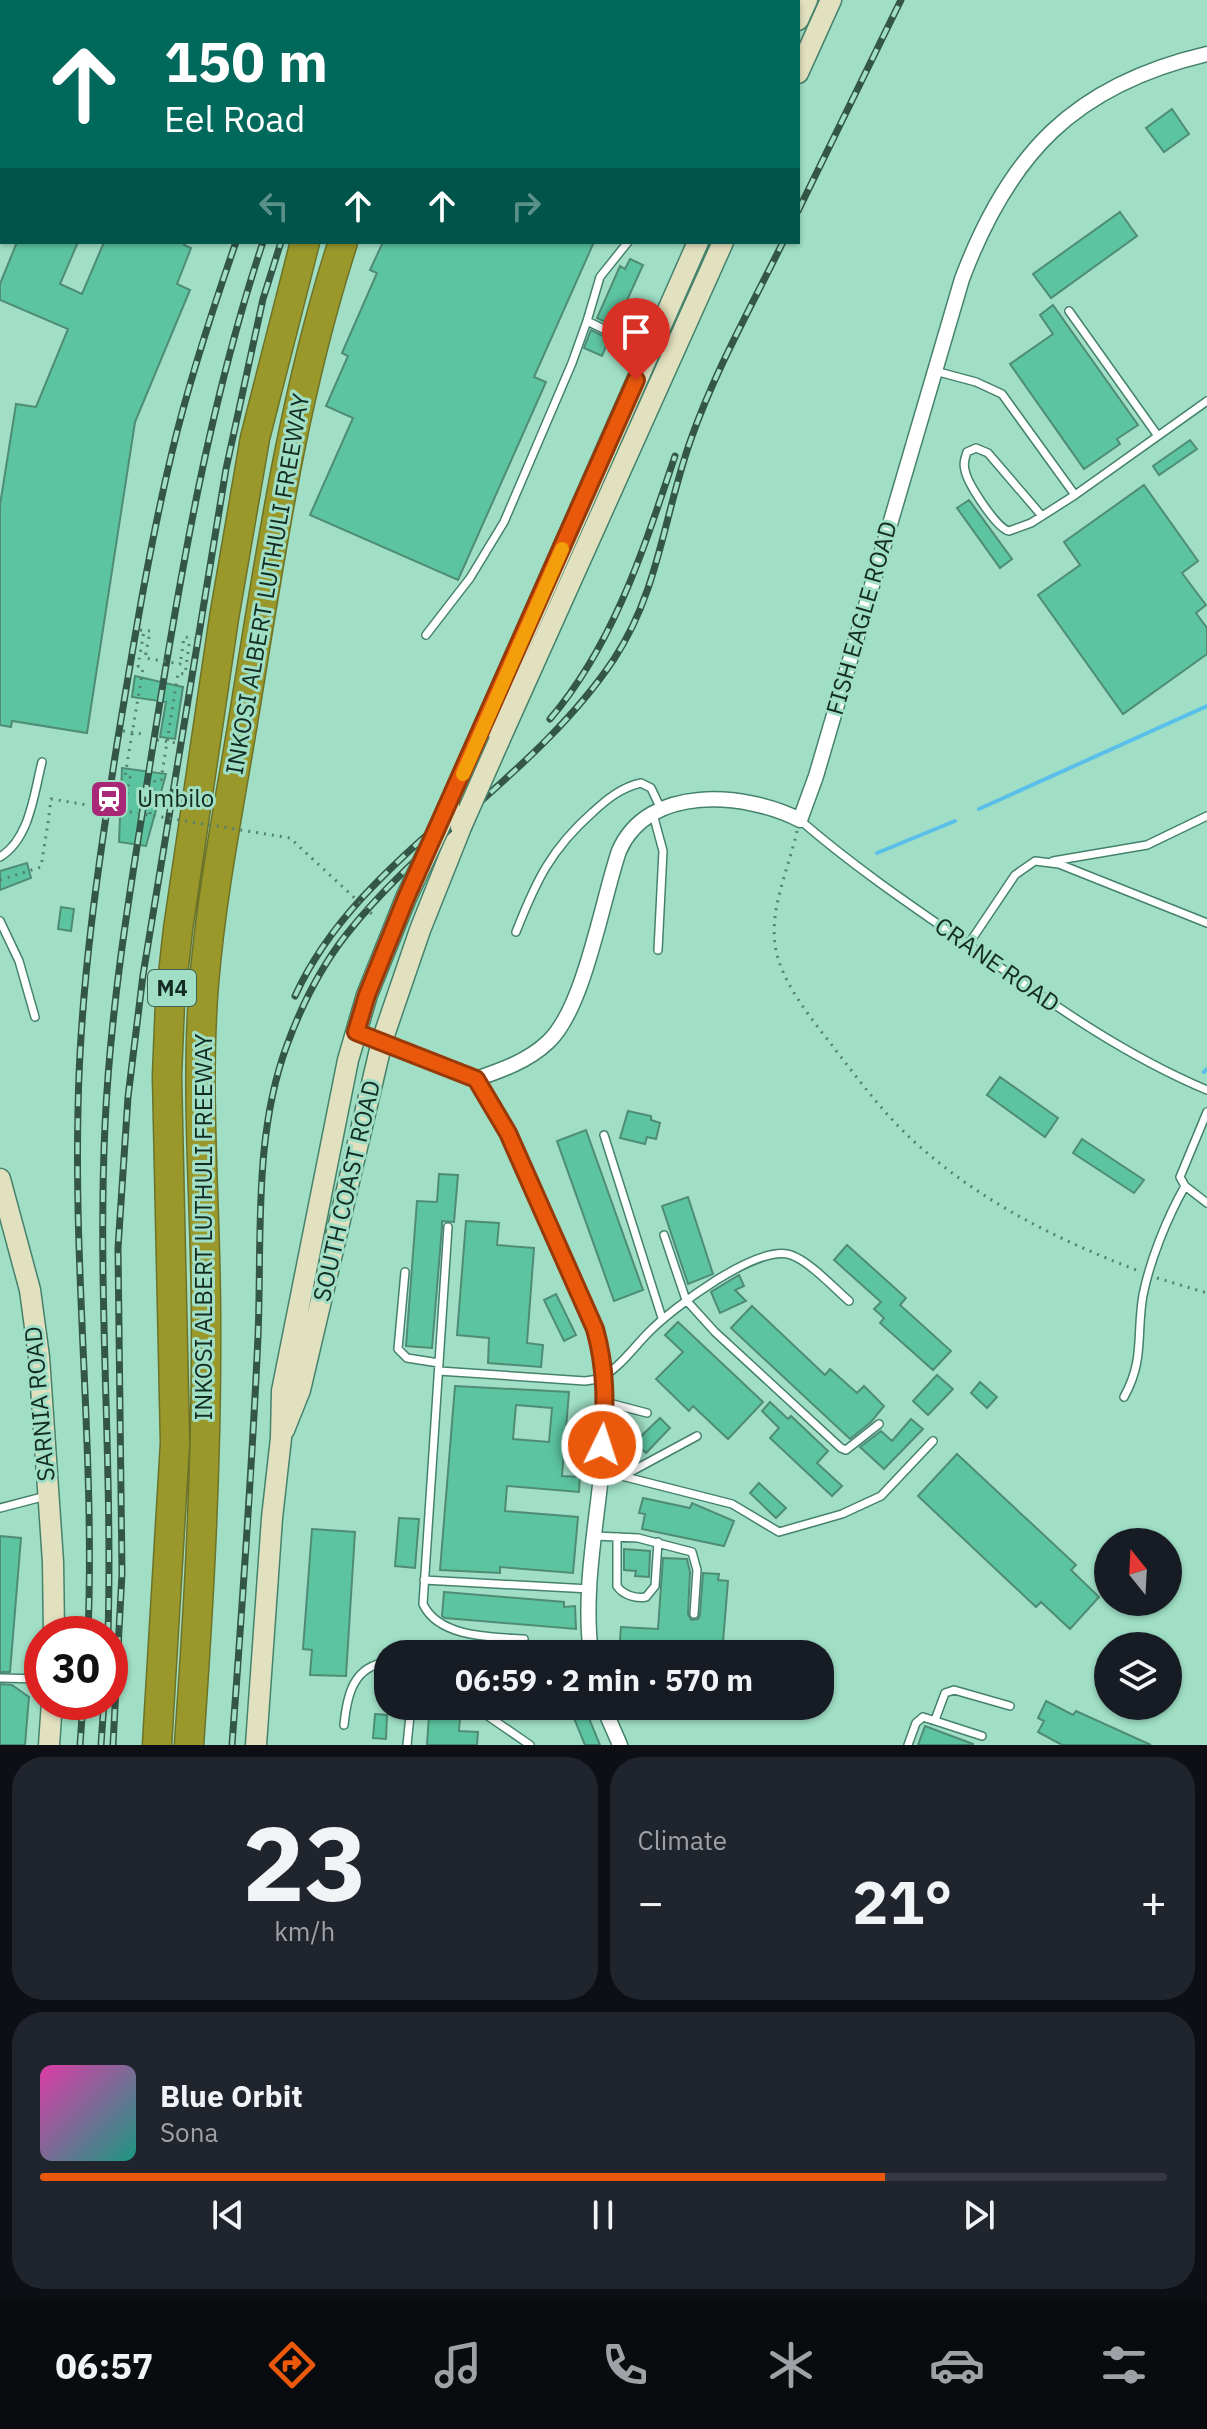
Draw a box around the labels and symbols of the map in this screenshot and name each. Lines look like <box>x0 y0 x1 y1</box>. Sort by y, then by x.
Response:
pin <box>602 298 670 380</box>
street label: INKOSI ALBERT LUTHULI FREEWAY <box>218 391 316 777</box>
street label: FISH EAGLE ROAD <box>818 517 904 718</box>
station icon: Umbilo <box>88 778 130 820</box>
place label: Umbilo <box>137 782 214 814</box>
street label: CRANE ROAD <box>929 909 1066 1019</box>
road number: M4 <box>148 970 196 1006</box>
street label: INKOSI ALBERT LUTHULI FREEWAY <box>187 1034 219 1420</box>
street label: SOUTH COAST ROAD <box>305 1077 387 1305</box>
street label: SARNIA ROAD <box>16 1325 62 1483</box>
position arrow <box>560 1403 644 1487</box>
north arrow <box>1094 1528 1182 1616</box>
speed limit sign: 30 <box>24 1616 128 1720</box>

